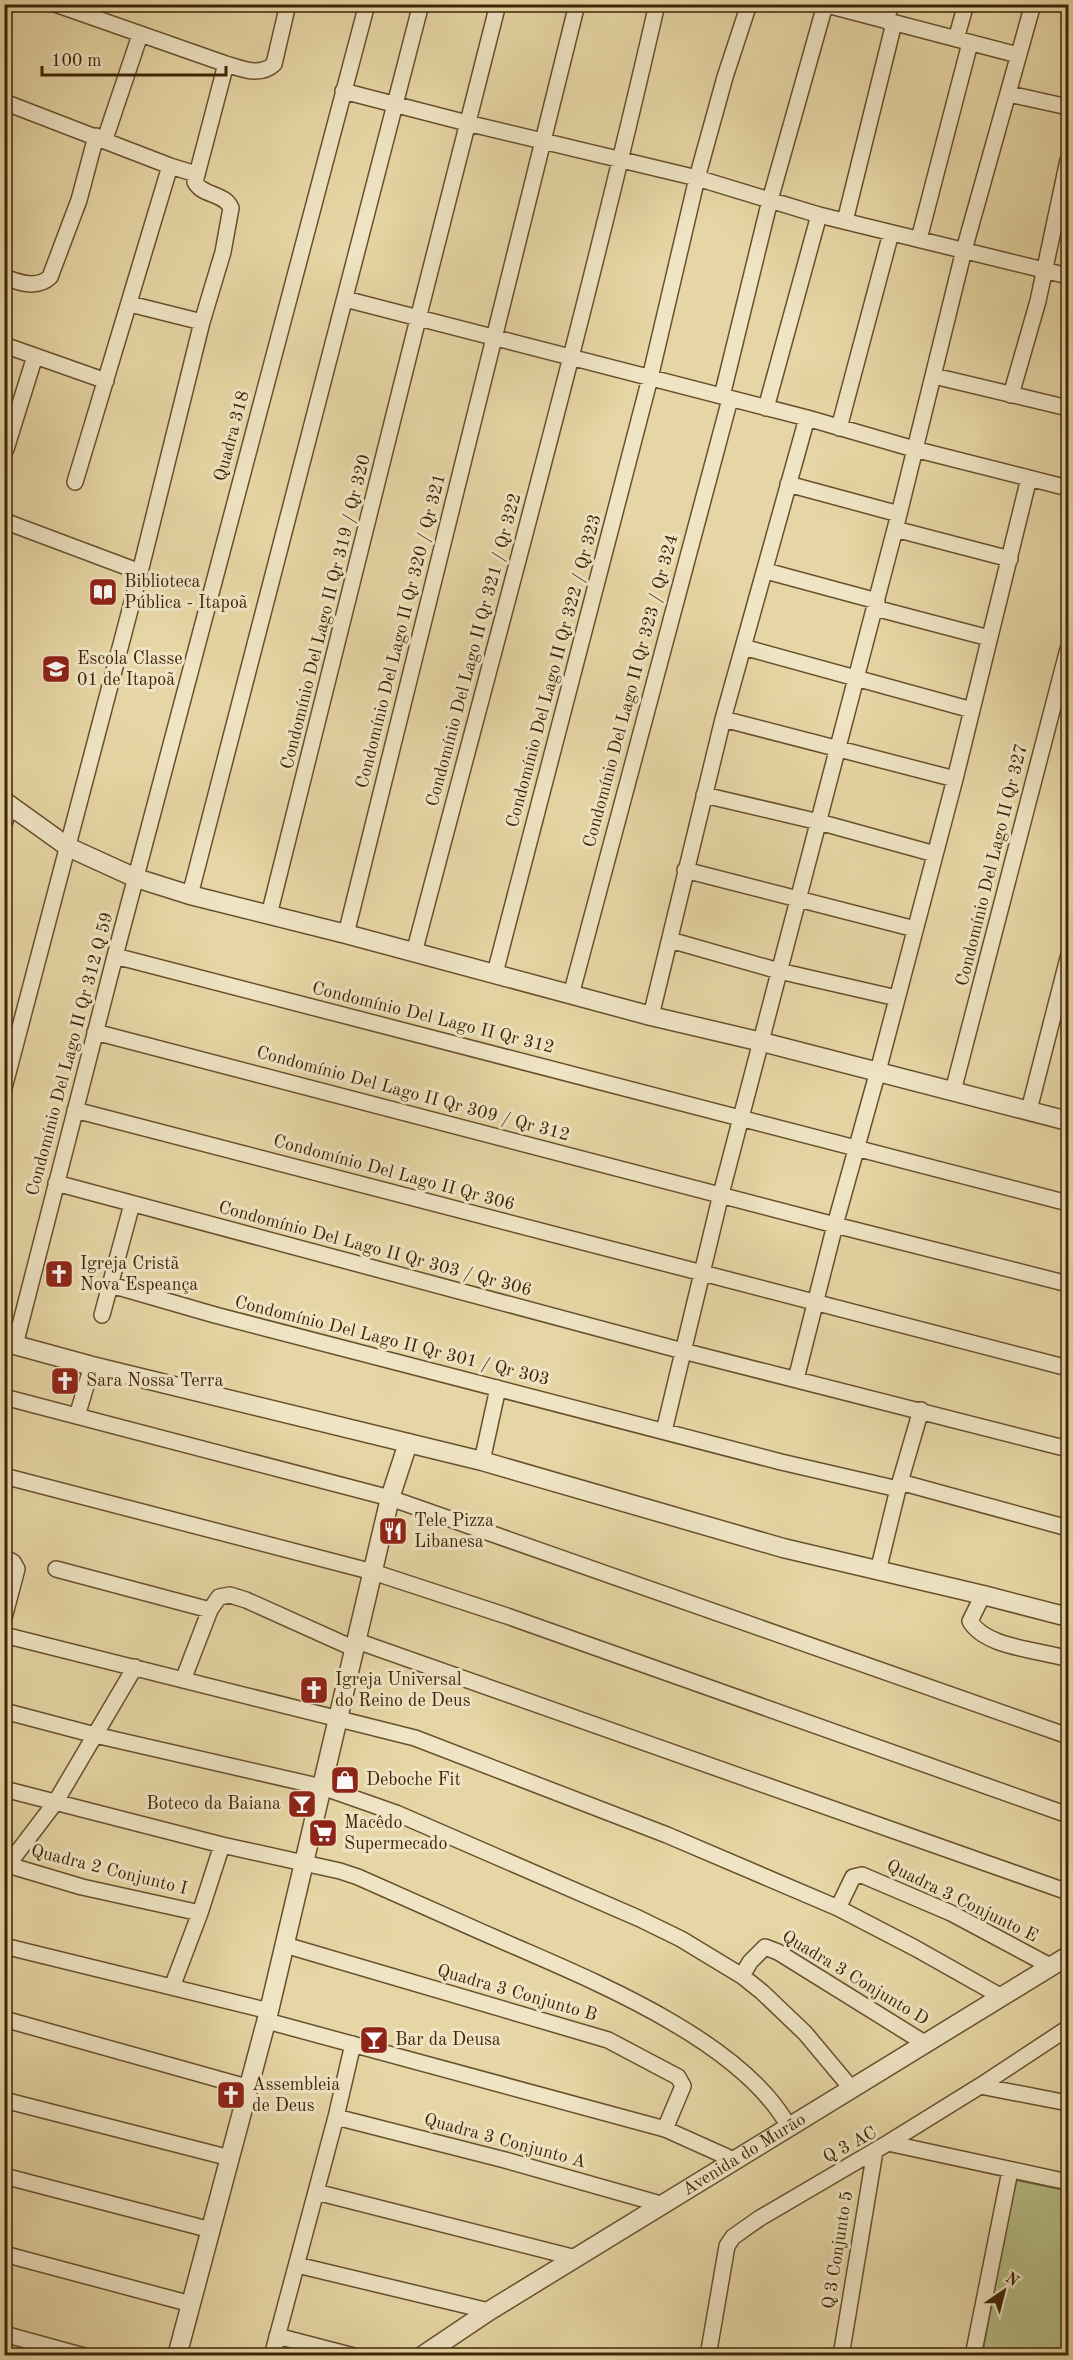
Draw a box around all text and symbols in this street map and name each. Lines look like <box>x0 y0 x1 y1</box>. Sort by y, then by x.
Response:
scale bar <box>42 39 226 77</box>
text: 100 m <box>51 52 102 70</box>
street label: Quadra 318 <box>211 389 253 483</box>
street label: Condomínio Del Lago II Qr 319 / Qr 320 <box>278 453 374 771</box>
street label: Condomínio Del Lago II Qr 320 / Qr 321 <box>353 472 449 790</box>
street label: Condomínio Del Lago II Qr 321 / Qr 322 <box>423 491 525 809</box>
street label: Condomínio Del Lago II Qr 322 / Qr 323 <box>503 512 605 830</box>
street label: Condomínio Del Lago II Qr 323 / Qr 324 <box>580 532 682 850</box>
place label: Biblioteca Pública - Itapoã <box>124 573 248 612</box>
library icon: Biblioteca Pública - Itapoã <box>87 576 119 608</box>
place label: Escola Classe 01 de Itapoã <box>77 650 183 689</box>
school or university icon: Escola Classe 01 de Itapoã <box>40 653 72 685</box>
street label: Condomínio Del Lago II Qr 327 <box>953 742 1031 988</box>
street label: Condomínio Del Lago II Qr 312 Q 59 <box>23 910 117 1198</box>
street label: Condomínio Del Lago II Qr 312 <box>310 979 556 1057</box>
street label: Condomínio Del Lago II Qr 309 / Qr 312 <box>254 1043 572 1145</box>
street label: Condomínio Del Lago II Qr 306 <box>271 1132 517 1214</box>
street label: Condomínio Del Lago II Qr 303 / Qr 306 <box>216 1198 534 1300</box>
place label: Igreja Cristã Nova Espeança <box>80 1255 198 1294</box>
church icon: Igreja Cristã Nova Espeança <box>43 1258 75 1290</box>
street label: Condomínio Del Lago II Qr 301 / Qr 303 <box>233 1293 551 1389</box>
church icon: Sara Nossa Terra <box>49 1365 81 1397</box>
place label: Sara Nossa Terra <box>86 1372 223 1390</box>
place label: Tele Pizza Libanesa <box>414 1512 494 1551</box>
restaurant icon: Tele Pizza Libanesa <box>377 1515 409 1547</box>
place label: Igreja Universal do Reino de Deus <box>335 1671 471 1710</box>
church icon: Igreja Universal do Reino de Deus <box>298 1674 330 1706</box>
shop icon: Deboche Fit <box>329 1764 361 1796</box>
place label: Deboche Fit <box>366 1771 461 1789</box>
bar icon: Boteco da Baiana <box>286 1788 318 1820</box>
place label: Boteco da Baiana <box>146 1795 281 1813</box>
place label: Macêdo Supermecado <box>344 1814 447 1853</box>
supermarket icon: Macêdo Supermecado <box>307 1817 339 1849</box>
street label: Quadra 2 Conjunto I <box>29 1842 189 1898</box>
street label: Quadra 3 Conjunto E <box>884 1857 1040 1945</box>
street label: Quadra 3 Conjunto D <box>779 1927 931 2029</box>
street label: Quadra 3 Conjunto B <box>435 1962 599 2024</box>
bar icon: Bar da Deusa <box>358 2024 390 2056</box>
place label: Bar da Deusa <box>395 2031 501 2049</box>
place label: Assembleia de Deus <box>252 2076 340 2115</box>
church icon: Assembleia de Deus <box>215 2079 247 2111</box>
street label: Avenida do Murão <box>679 2110 809 2199</box>
street label: Quadra 3 Conjunto A <box>422 2111 588 2171</box>
street label: Q 3 AC <box>820 2123 880 2167</box>
street label: Q 3 Conjunto 5 <box>820 2190 856 2310</box>
north arrow <box>974 2261 1034 2321</box>
text: N <box>1002 2270 1022 2291</box>

